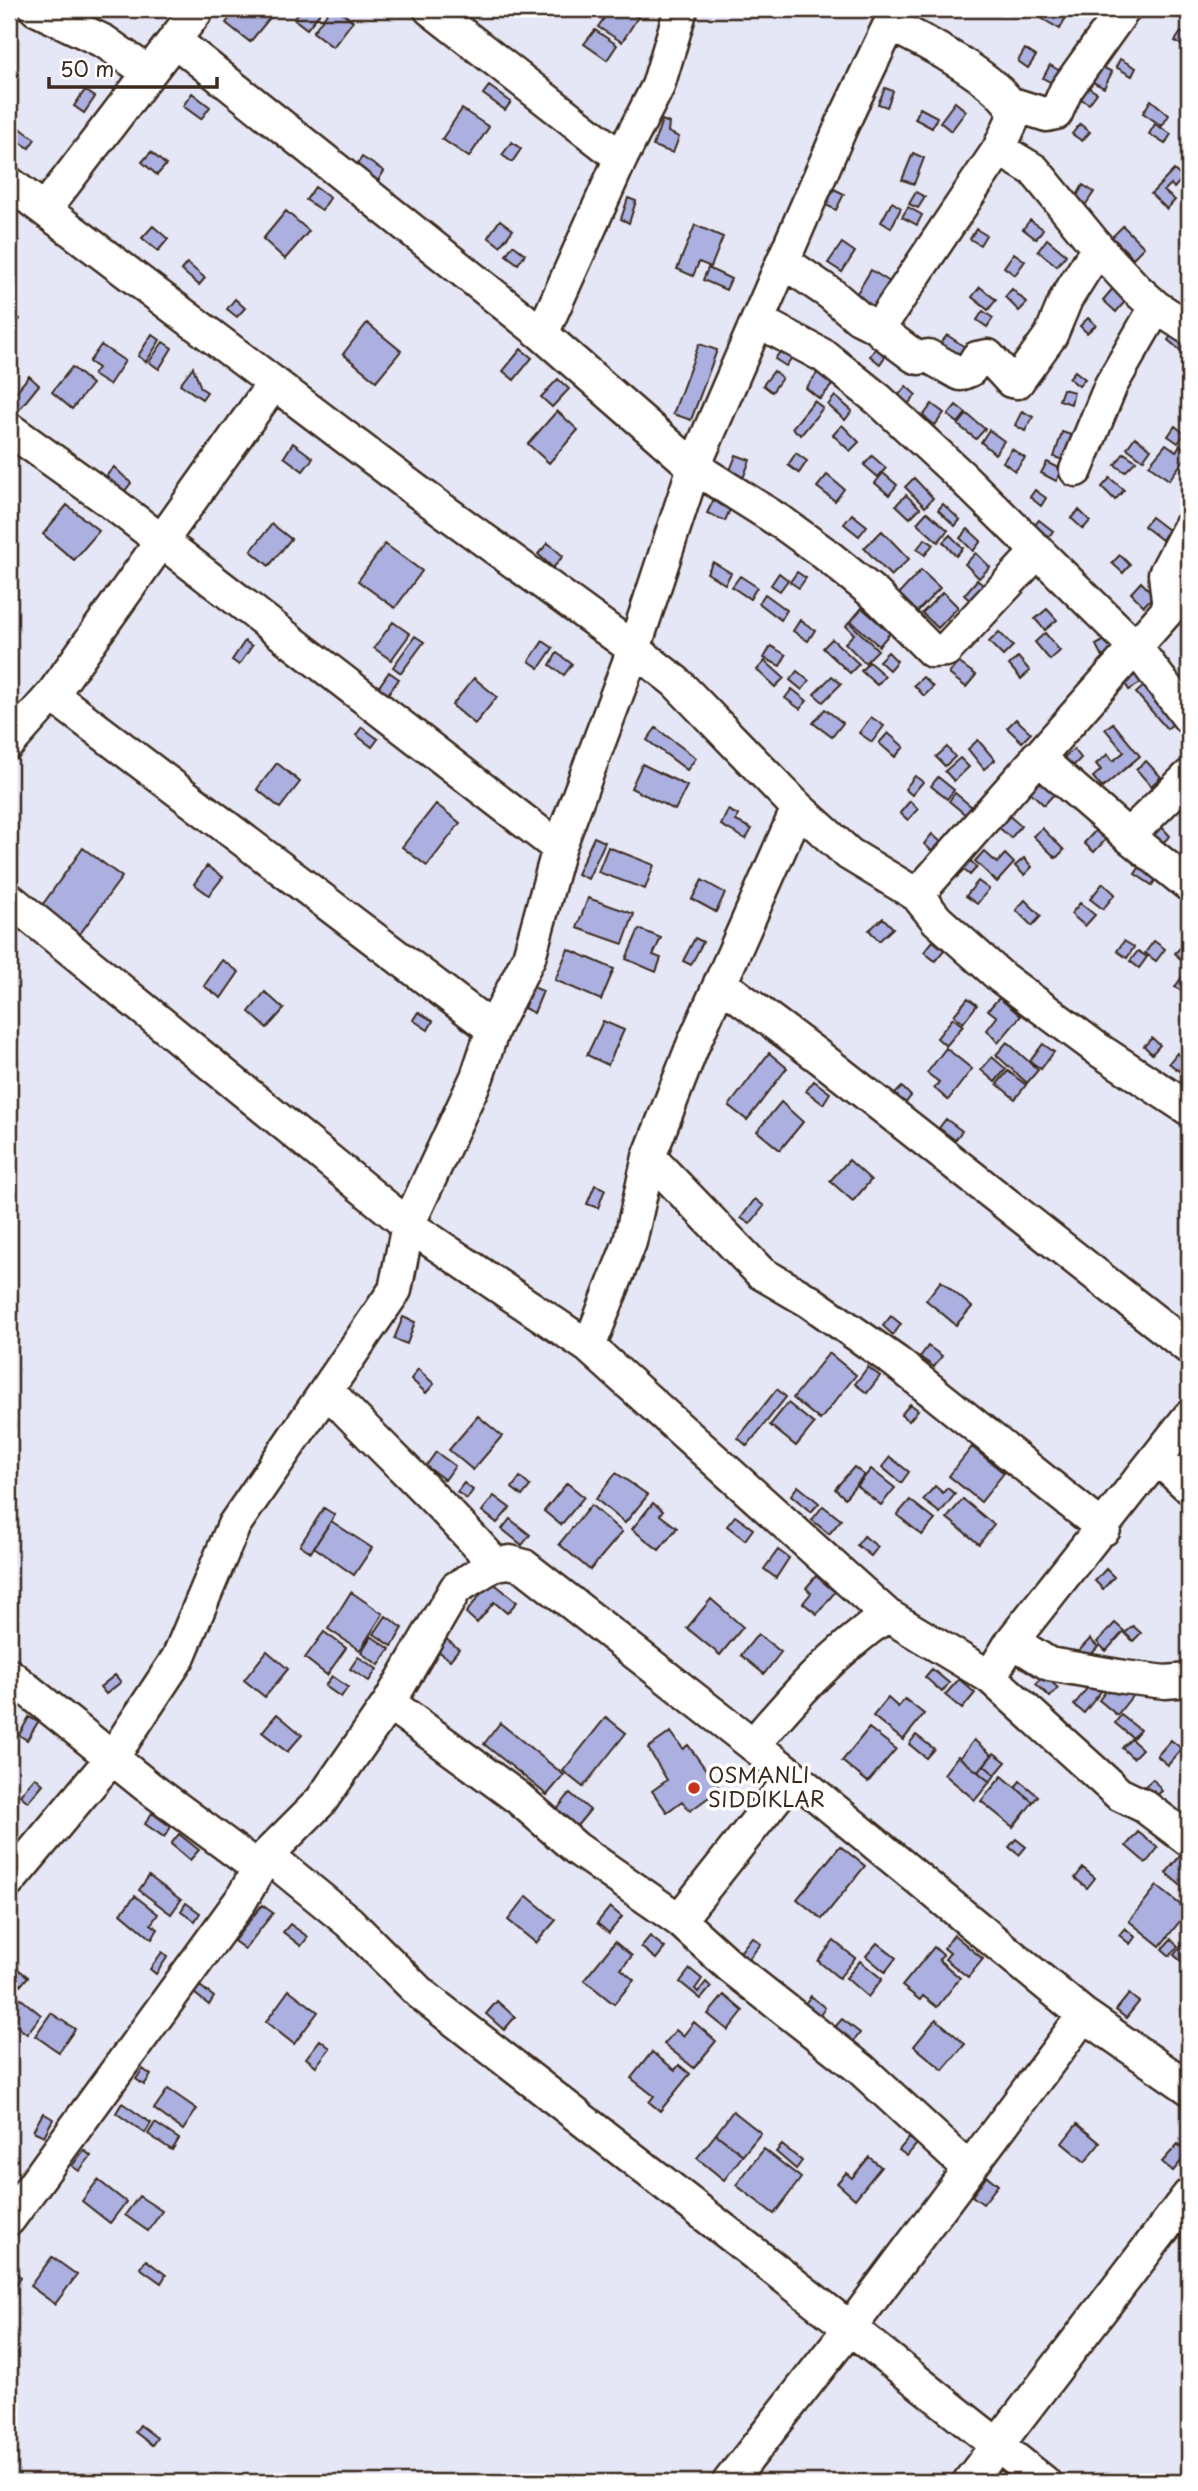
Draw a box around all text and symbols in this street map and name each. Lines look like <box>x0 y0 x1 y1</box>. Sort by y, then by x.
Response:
scale bar <box>49 46 217 90</box>
text: 50 m <box>60 52 114 84</box>
place label: OSMANLI SIDDIKLAR <box>708 1758 825 1814</box>
marker: OSMANLI SIDDIKLAR <box>686 1780 702 1796</box>

